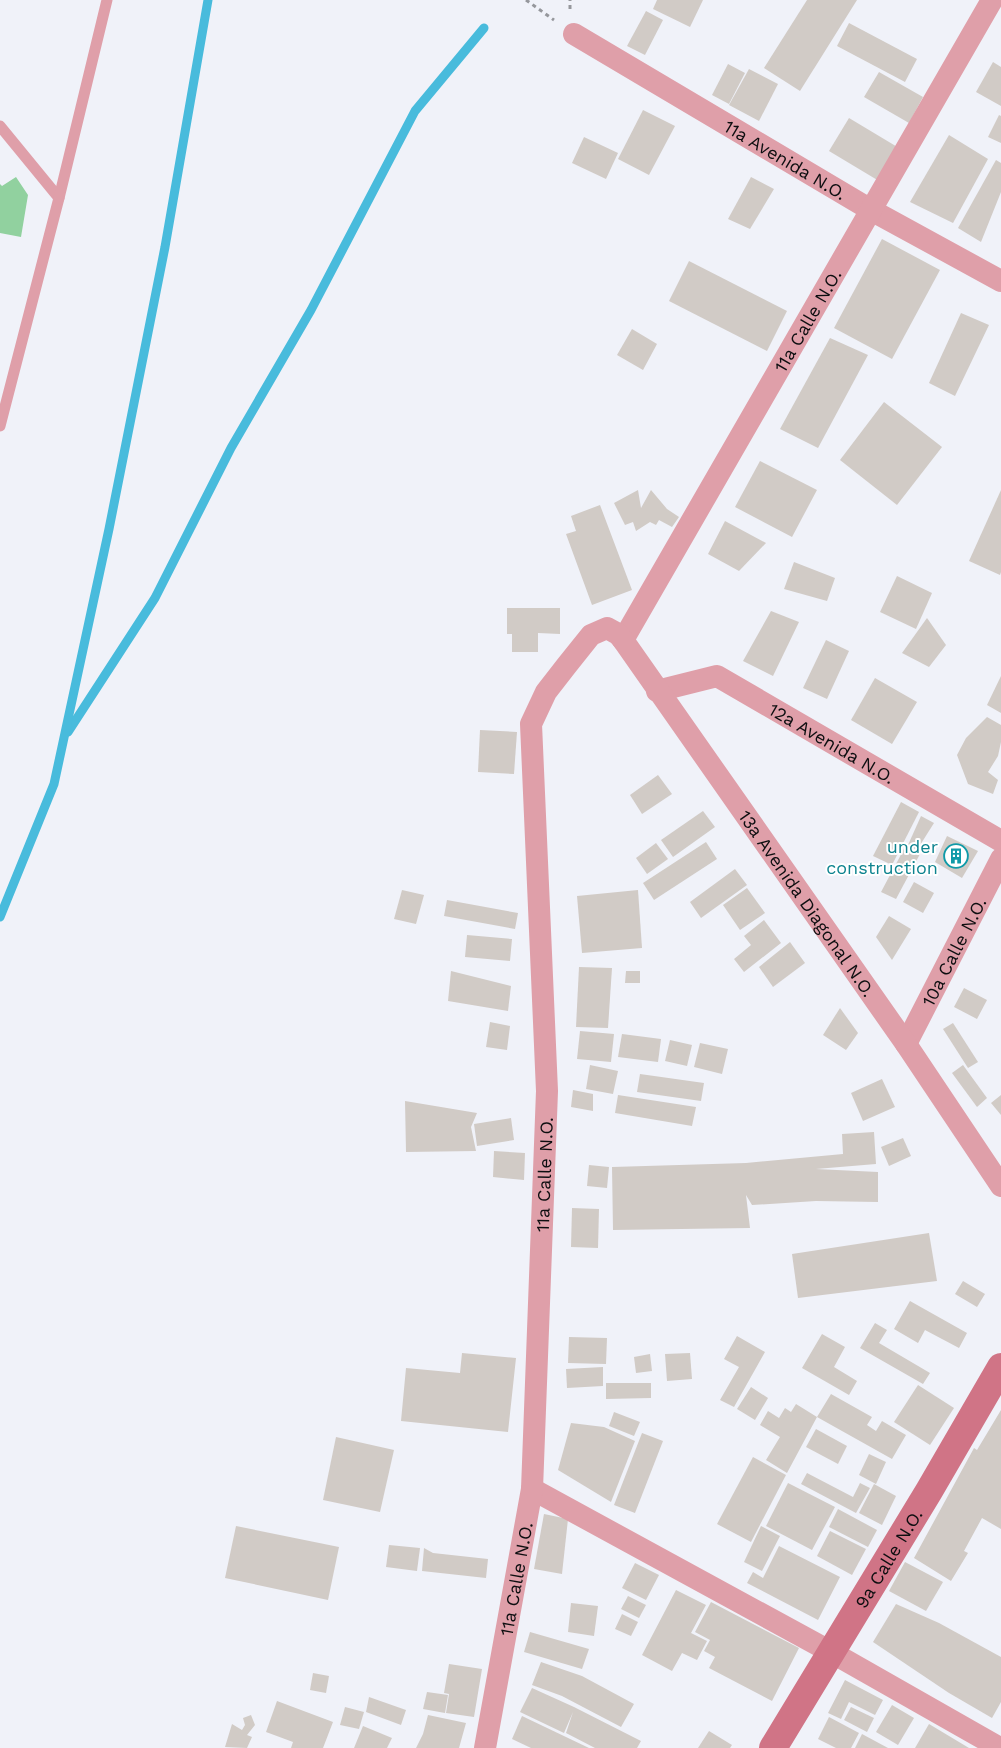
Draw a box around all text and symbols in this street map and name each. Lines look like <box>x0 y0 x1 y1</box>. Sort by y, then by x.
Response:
street label: 11a Avenida N.O. <box>721 115 851 204</box>
street label: 11a Calle N.O. <box>769 265 845 375</box>
street label: 12a Avenida N.O. <box>765 698 899 788</box>
street label: 13a Avenida Diagonal N.O. <box>735 806 880 1000</box>
place label: under construction <box>826 836 938 878</box>
building icon: under construction <box>943 843 969 869</box>
street label: 10a Calle N.O. <box>917 894 990 1009</box>
street label: 11a Calle N.O. <box>531 1116 557 1232</box>
street label: 9a Calle N.O. <box>850 1505 926 1612</box>
street label: 11a Calle N.O. <box>495 1520 536 1637</box>

